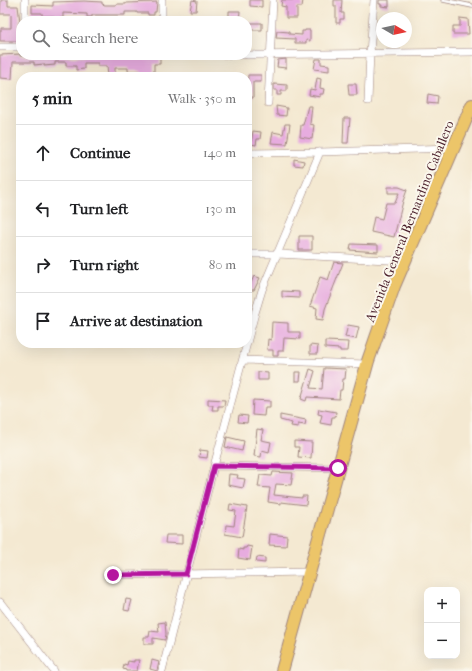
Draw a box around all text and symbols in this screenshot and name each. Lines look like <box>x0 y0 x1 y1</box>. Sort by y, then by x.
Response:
north arrow <box>376 12 412 48</box>
search box <box>16 16 252 60</box>
icon: search <box>30 27 52 49</box>
text: Search here <box>62 29 138 47</box>
text: 5 min <box>32 88 72 108</box>
text: Walk · 350 m <box>168 91 236 106</box>
street label: Avenida General Bernardino Caballero <box>362 118 457 325</box>
icon: ahead <box>32 142 54 164</box>
text: Continue <box>70 144 130 162</box>
text: 140 m <box>203 145 236 160</box>
icon: left <box>32 198 54 220</box>
text: Turn left <box>70 200 128 218</box>
text: 130 m <box>205 201 236 216</box>
icon: right <box>32 254 54 276</box>
text: Turn right <box>70 256 139 274</box>
text: 80 m <box>209 257 236 272</box>
icon: arrive <box>32 310 54 332</box>
text: Arrive at destination <box>70 312 202 330</box>
route start <box>329 459 347 477</box>
route end <box>104 566 122 584</box>
map controls <box>424 587 460 659</box>
button: + <box>424 587 460 623</box>
button: − <box>424 623 460 659</box>

